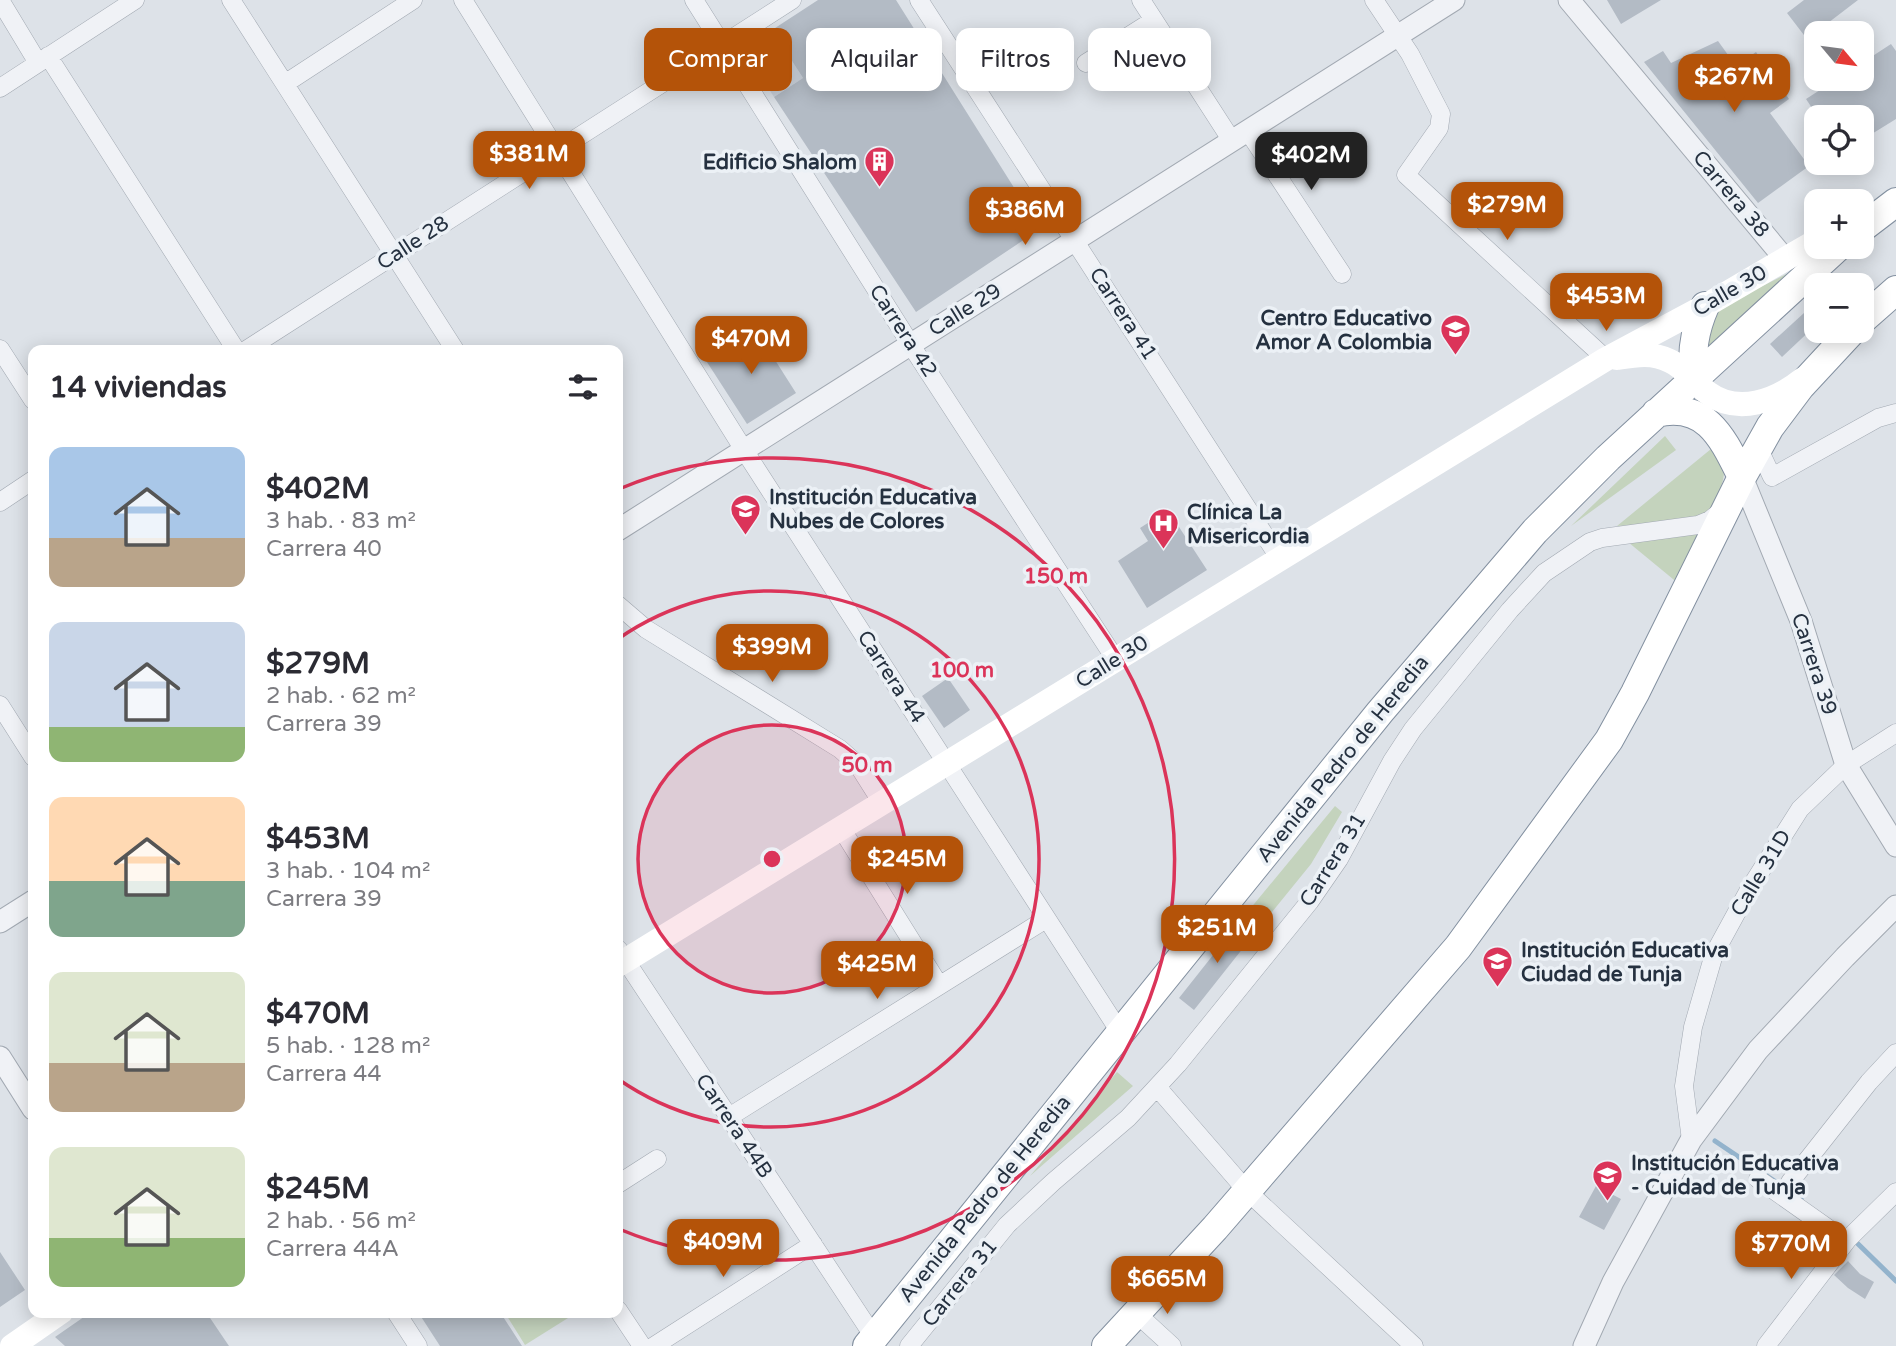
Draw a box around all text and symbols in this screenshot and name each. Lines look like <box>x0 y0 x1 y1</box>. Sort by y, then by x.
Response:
north arrow <box>1804 21 1874 91</box>
map controls <box>1804 21 1874 343</box>
chip: Comprar <box>644 28 792 91</box>
chip: Alquilar <box>806 28 942 91</box>
chip: Filtros <box>956 28 1074 91</box>
chip: Nuevo <box>1088 28 1211 91</box>
pin: $267M <box>1685 54 1783 114</box>
text: $267M <box>1694 63 1774 91</box>
button: locate <box>1804 105 1874 175</box>
pin: $381M <box>480 132 578 191</box>
pin: $402M <box>1262 132 1360 192</box>
text: $381M <box>489 140 569 168</box>
text: $402M <box>1271 141 1351 169</box>
building icon: Edificio Shalom <box>863 145 897 189</box>
street label: Carrera 38 <box>1687 145 1775 243</box>
place label: Edificio Shalom <box>703 150 857 175</box>
pin: $279M <box>1458 182 1556 242</box>
pin: $386M <box>976 188 1074 247</box>
button: + <box>1804 189 1874 259</box>
text: $279M <box>1467 191 1547 219</box>
text: $386M <box>985 196 1065 224</box>
street label: Calle 28 <box>372 211 454 275</box>
street label: Calle 30 <box>1689 260 1771 322</box>
street label: Carrera 41 <box>1084 263 1162 365</box>
button: − <box>1804 273 1874 343</box>
pin: $453M <box>1557 274 1655 333</box>
street label: Calle 29 <box>924 278 1006 342</box>
street label: Carrera 42 <box>864 280 942 382</box>
text: $453M <box>1566 282 1646 310</box>
place label: Centro Educativo Amor A Colombia <box>1255 306 1432 355</box>
school or university icon: Centro Educativo Amor A Colombia <box>1438 313 1472 357</box>
pin: $470M <box>702 316 800 376</box>
text: $470M <box>711 325 791 353</box>
icon: filters <box>564 368 602 406</box>
text: 14 viviendas <box>49 369 227 406</box>
text: $402M <box>266 470 370 507</box>
icon: home <box>105 475 189 559</box>
place label: Institución Educativa Nubes de Colores <box>769 485 977 534</box>
school or university icon: Institución Educativa Nubes de Colores <box>729 492 763 536</box>
place label: Clínica La Misericordia <box>1187 500 1309 549</box>
text: 3 hab. · 83 m² <box>266 507 416 535</box>
hospital icon: Clínica La Misericordia <box>1147 507 1181 551</box>
text: Carrera 40 <box>266 535 382 563</box>
text: 150 m <box>1024 564 1088 589</box>
street label: Carrera 39 <box>1786 610 1842 718</box>
pin: $399M <box>723 624 821 684</box>
street label: Carrera 44 <box>852 626 930 728</box>
street label: Calle 30 <box>1071 630 1153 694</box>
text: $399M <box>732 633 812 661</box>
text: $279M <box>266 645 370 682</box>
icon: home <box>105 650 189 734</box>
street label: Avenida Pedro de Heredia <box>1252 650 1434 868</box>
text: 100 m <box>930 658 994 683</box>
text: 2 hab. · 62 m² <box>266 682 416 710</box>
text: Carrera 39 <box>266 710 382 738</box>
text: 50 m <box>841 753 893 778</box>
street label: Carrera 31 <box>1294 809 1372 911</box>
text: $453M <box>266 820 370 857</box>
icon: home <box>105 825 189 909</box>
street label: Calle 31D <box>1725 825 1797 921</box>
pin: $245M <box>858 836 956 896</box>
text: $245M <box>867 845 947 873</box>
centre of rings <box>760 847 784 871</box>
text: 3 hab. · 104 m² <box>266 857 431 885</box>
text: Carrera 39 <box>266 885 382 913</box>
pin: $251M <box>1168 906 1266 965</box>
text: $251M <box>1177 914 1257 942</box>
place label: Institución Educativa Ciudad de Tunja <box>1521 938 1729 987</box>
pin: $425M <box>828 942 926 1001</box>
school or university icon: Institución Educativa Ciudad de Tunja <box>1481 945 1515 989</box>
text: $425M <box>837 950 917 978</box>
text: $470M <box>266 995 370 1032</box>
icon: home <box>105 1000 189 1084</box>
text: 5 hab. · 128 m² <box>266 1032 431 1060</box>
text: Carrera 44 <box>266 1060 382 1088</box>
street label: Carrera 44B <box>690 1069 778 1183</box>
street label: Avenida Pedro de Heredia <box>894 1090 1076 1308</box>
place label: Institución Educativa - Cuidad de Tunja <box>1631 1151 1839 1200</box>
school or university icon: Institución Educativa - Cuidad de Tunja <box>1591 1158 1625 1202</box>
text: $245M <box>266 1170 370 1207</box>
icon: home <box>105 1175 189 1259</box>
text: 2 hab. · 56 m² <box>266 1207 416 1235</box>
pin: $409M <box>674 1220 772 1279</box>
pin: $770M <box>1742 1222 1840 1281</box>
text: $409M <box>683 1228 763 1256</box>
text: $770M <box>1751 1230 1831 1258</box>
street label: Carrera 31 <box>917 1234 1003 1332</box>
text: Carrera 44A <box>266 1235 399 1263</box>
pin: $665M <box>1118 1256 1216 1316</box>
text: $665M <box>1127 1265 1207 1293</box>

